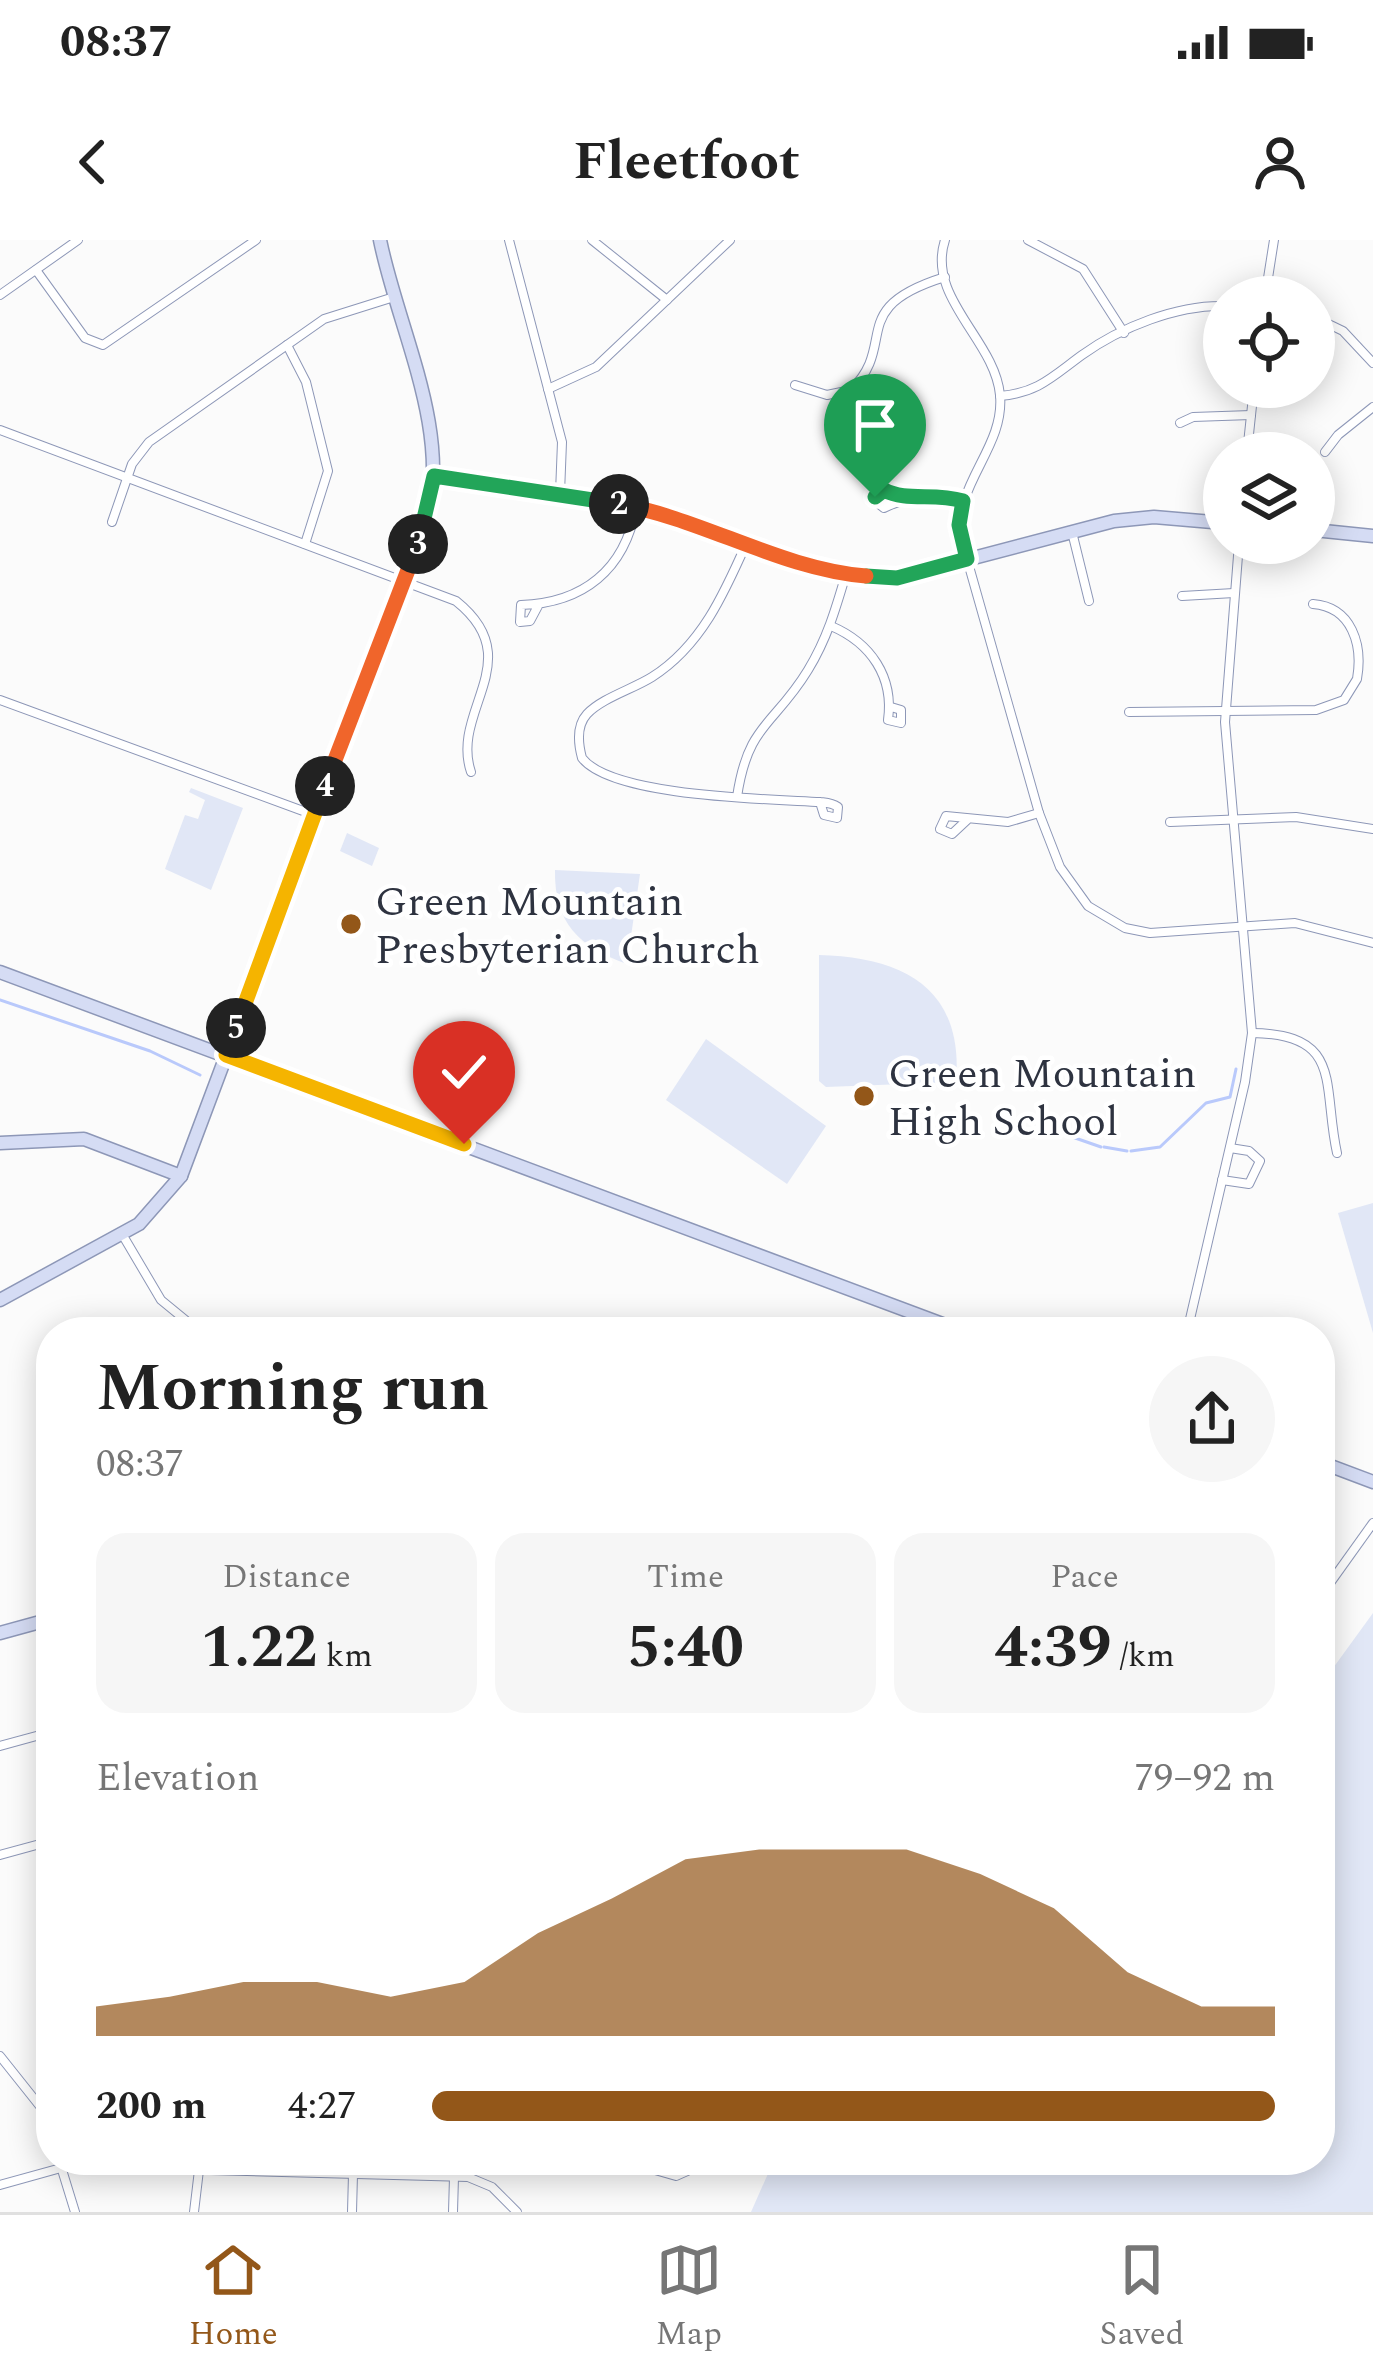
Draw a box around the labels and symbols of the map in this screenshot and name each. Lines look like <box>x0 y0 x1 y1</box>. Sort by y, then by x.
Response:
pin <box>824 374 926 497</box>
pin: 2 <box>589 474 649 534</box>
pin: 3 <box>388 514 448 574</box>
pin: 4 <box>295 756 355 816</box>
place label: Green Mountain Presbyterian Church <box>375 871 760 982</box>
marker: Green Mountain Presbyterian Church <box>338 911 364 937</box>
pin: 5 <box>206 998 266 1058</box>
pin <box>413 1021 515 1144</box>
place label: Green Mountain High School <box>888 1043 1197 1154</box>
marker: Green Mountain High School <box>851 1083 877 1109</box>

